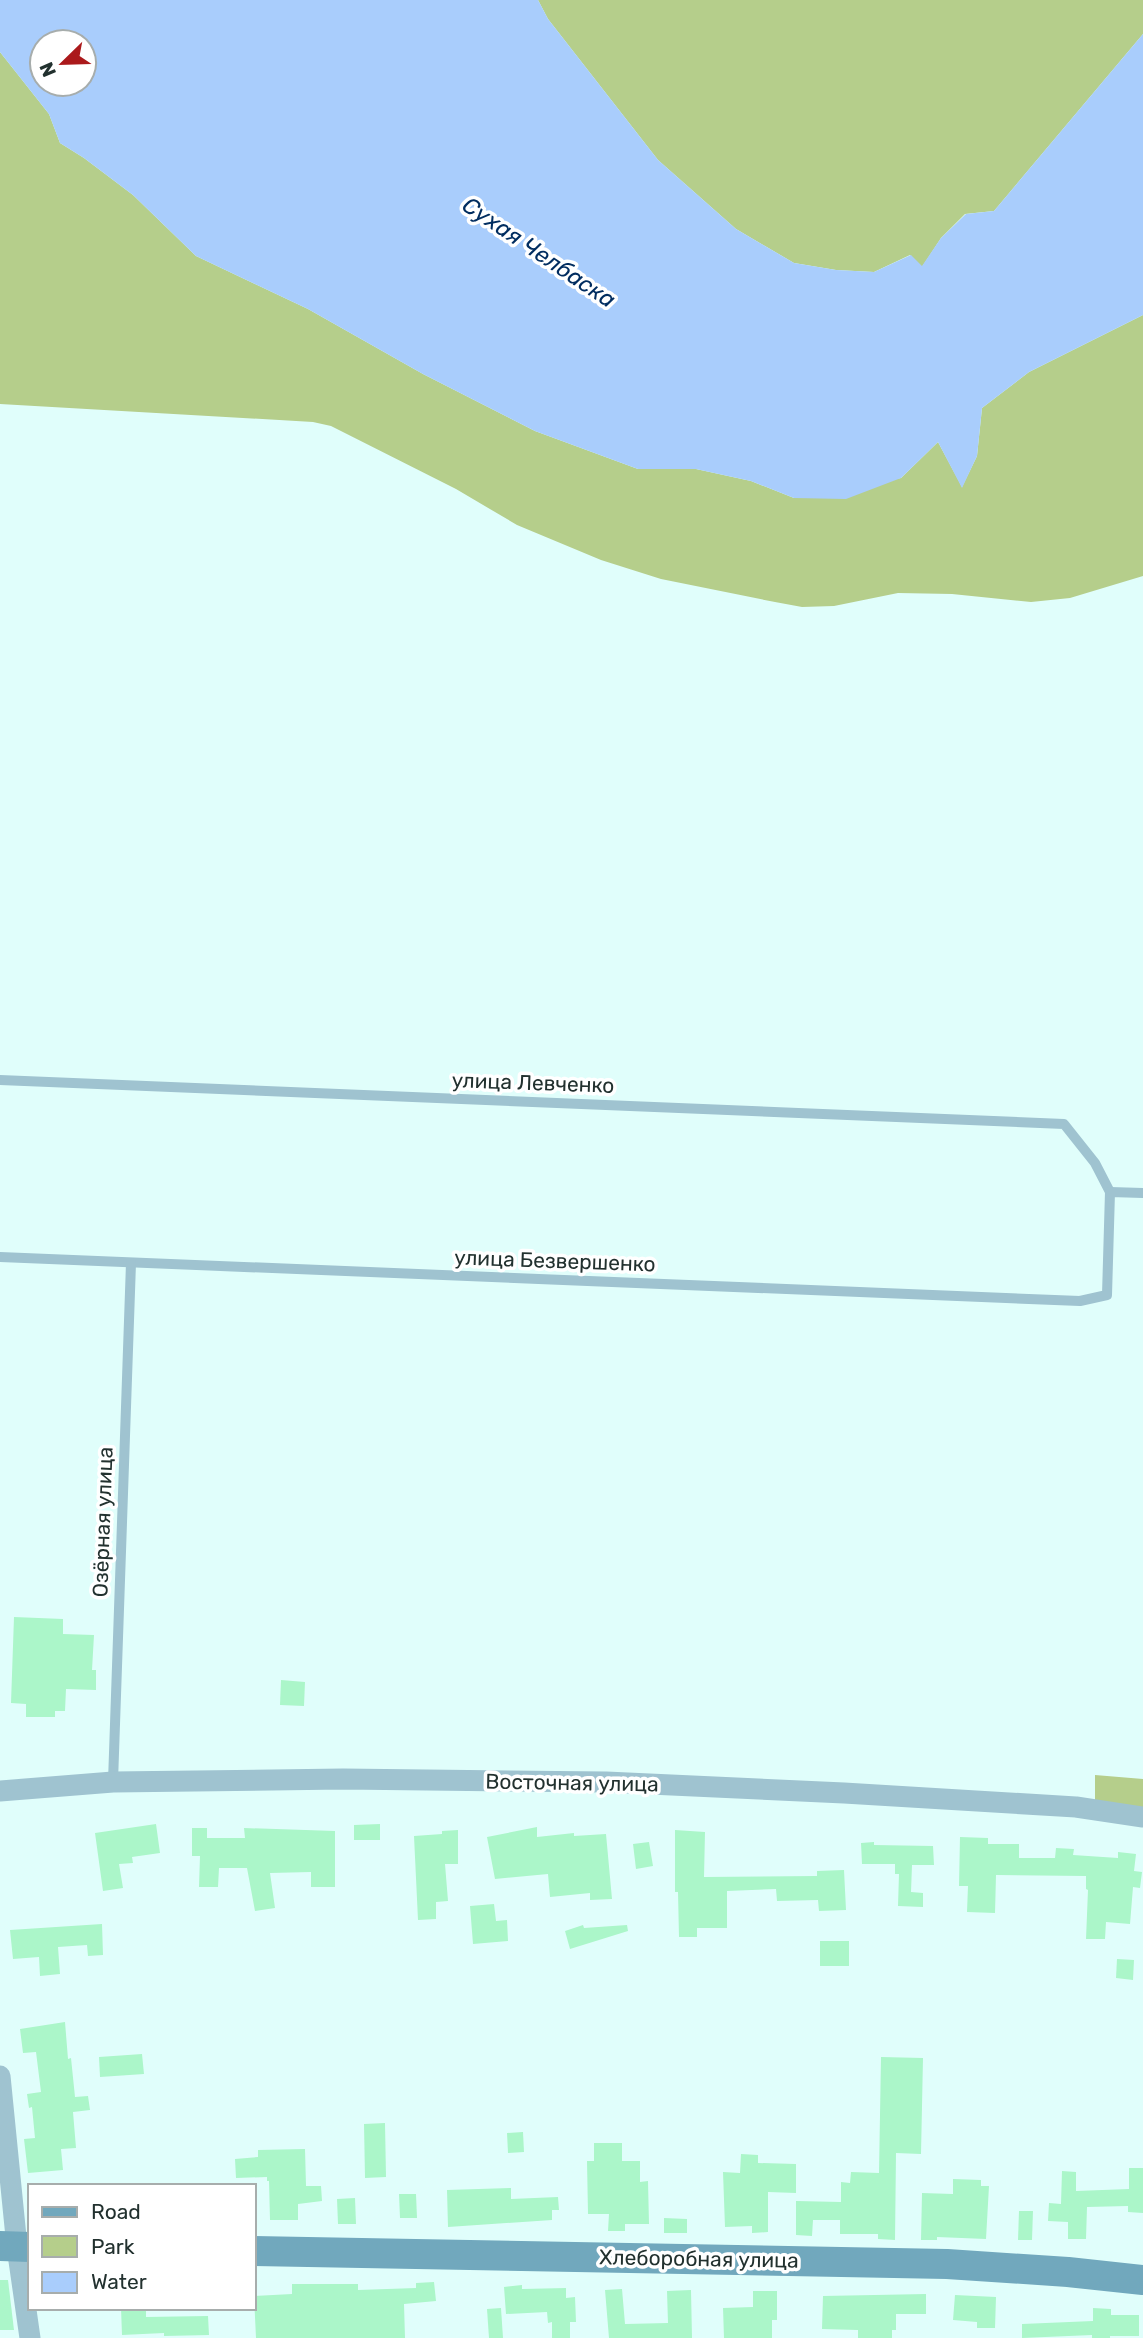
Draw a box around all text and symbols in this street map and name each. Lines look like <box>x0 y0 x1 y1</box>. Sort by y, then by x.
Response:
north arrow <box>28 28 98 98</box>
text: N <box>35 59 61 80</box>
water label: Сухая Челбаска <box>457 190 621 314</box>
street label: улица Левченко <box>451 1067 615 1098</box>
street label: улица Безвершенко <box>454 1244 656 1277</box>
street label: Озёрная улица <box>87 1446 118 1598</box>
street label: Восточная улица <box>485 1768 659 1797</box>
legend <box>28 2184 256 2310</box>
text: Road <box>91 2199 141 2224</box>
text: Park <box>91 2234 135 2259</box>
street label: Хлеборобная улица <box>599 2244 799 2273</box>
text: Water <box>91 2269 147 2294</box>

